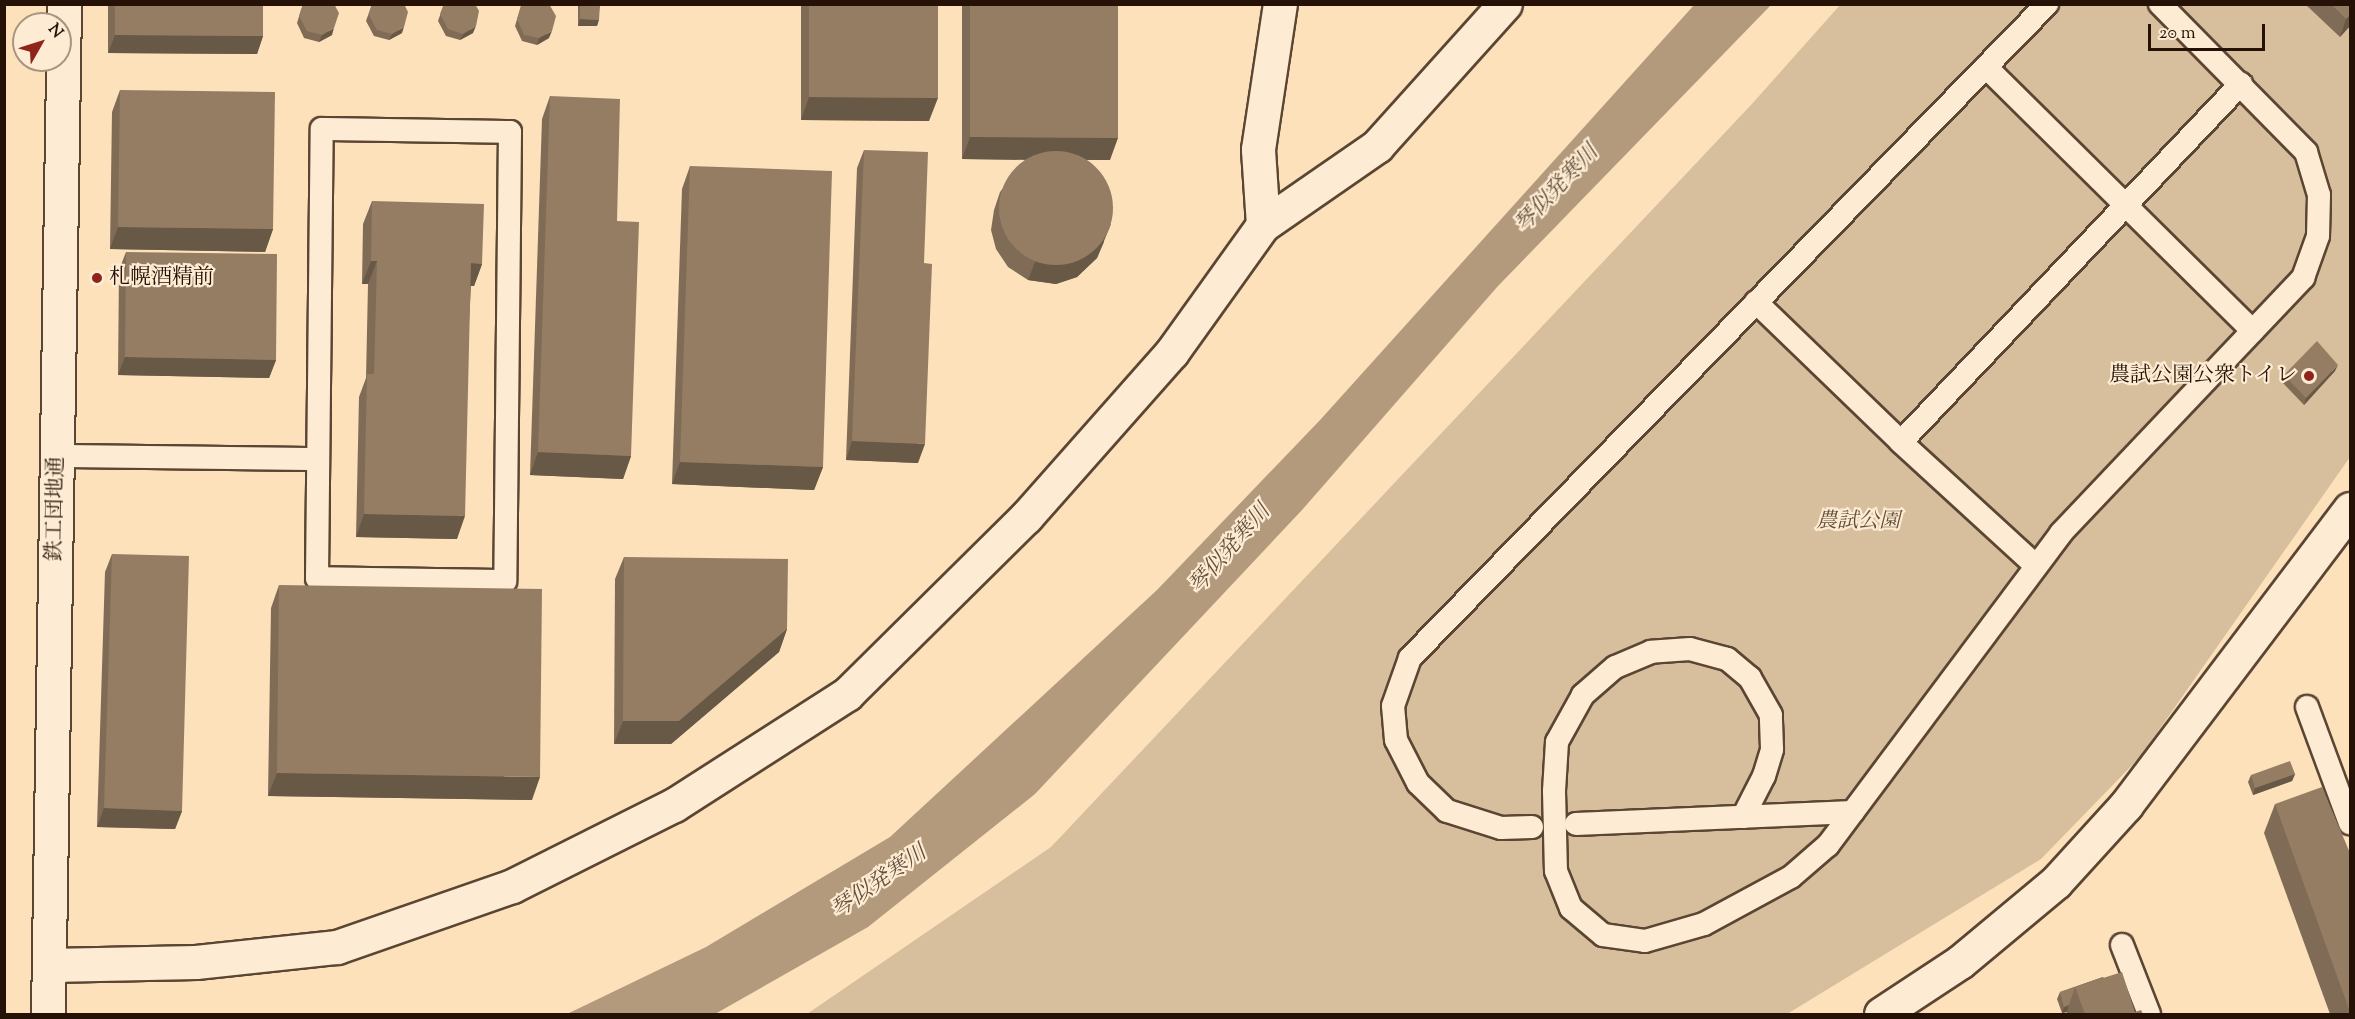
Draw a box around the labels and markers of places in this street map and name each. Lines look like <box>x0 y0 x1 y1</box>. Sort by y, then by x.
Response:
place label: 札幌酒精前 <box>109 265 214 291</box>
marker: 札幌酒精前 <box>90 271 104 285</box>
place label: 農試公園公衆トイレ <box>2108 363 2297 389</box>
marker: 農試公園公衆トイレ <box>2302 369 2316 383</box>

